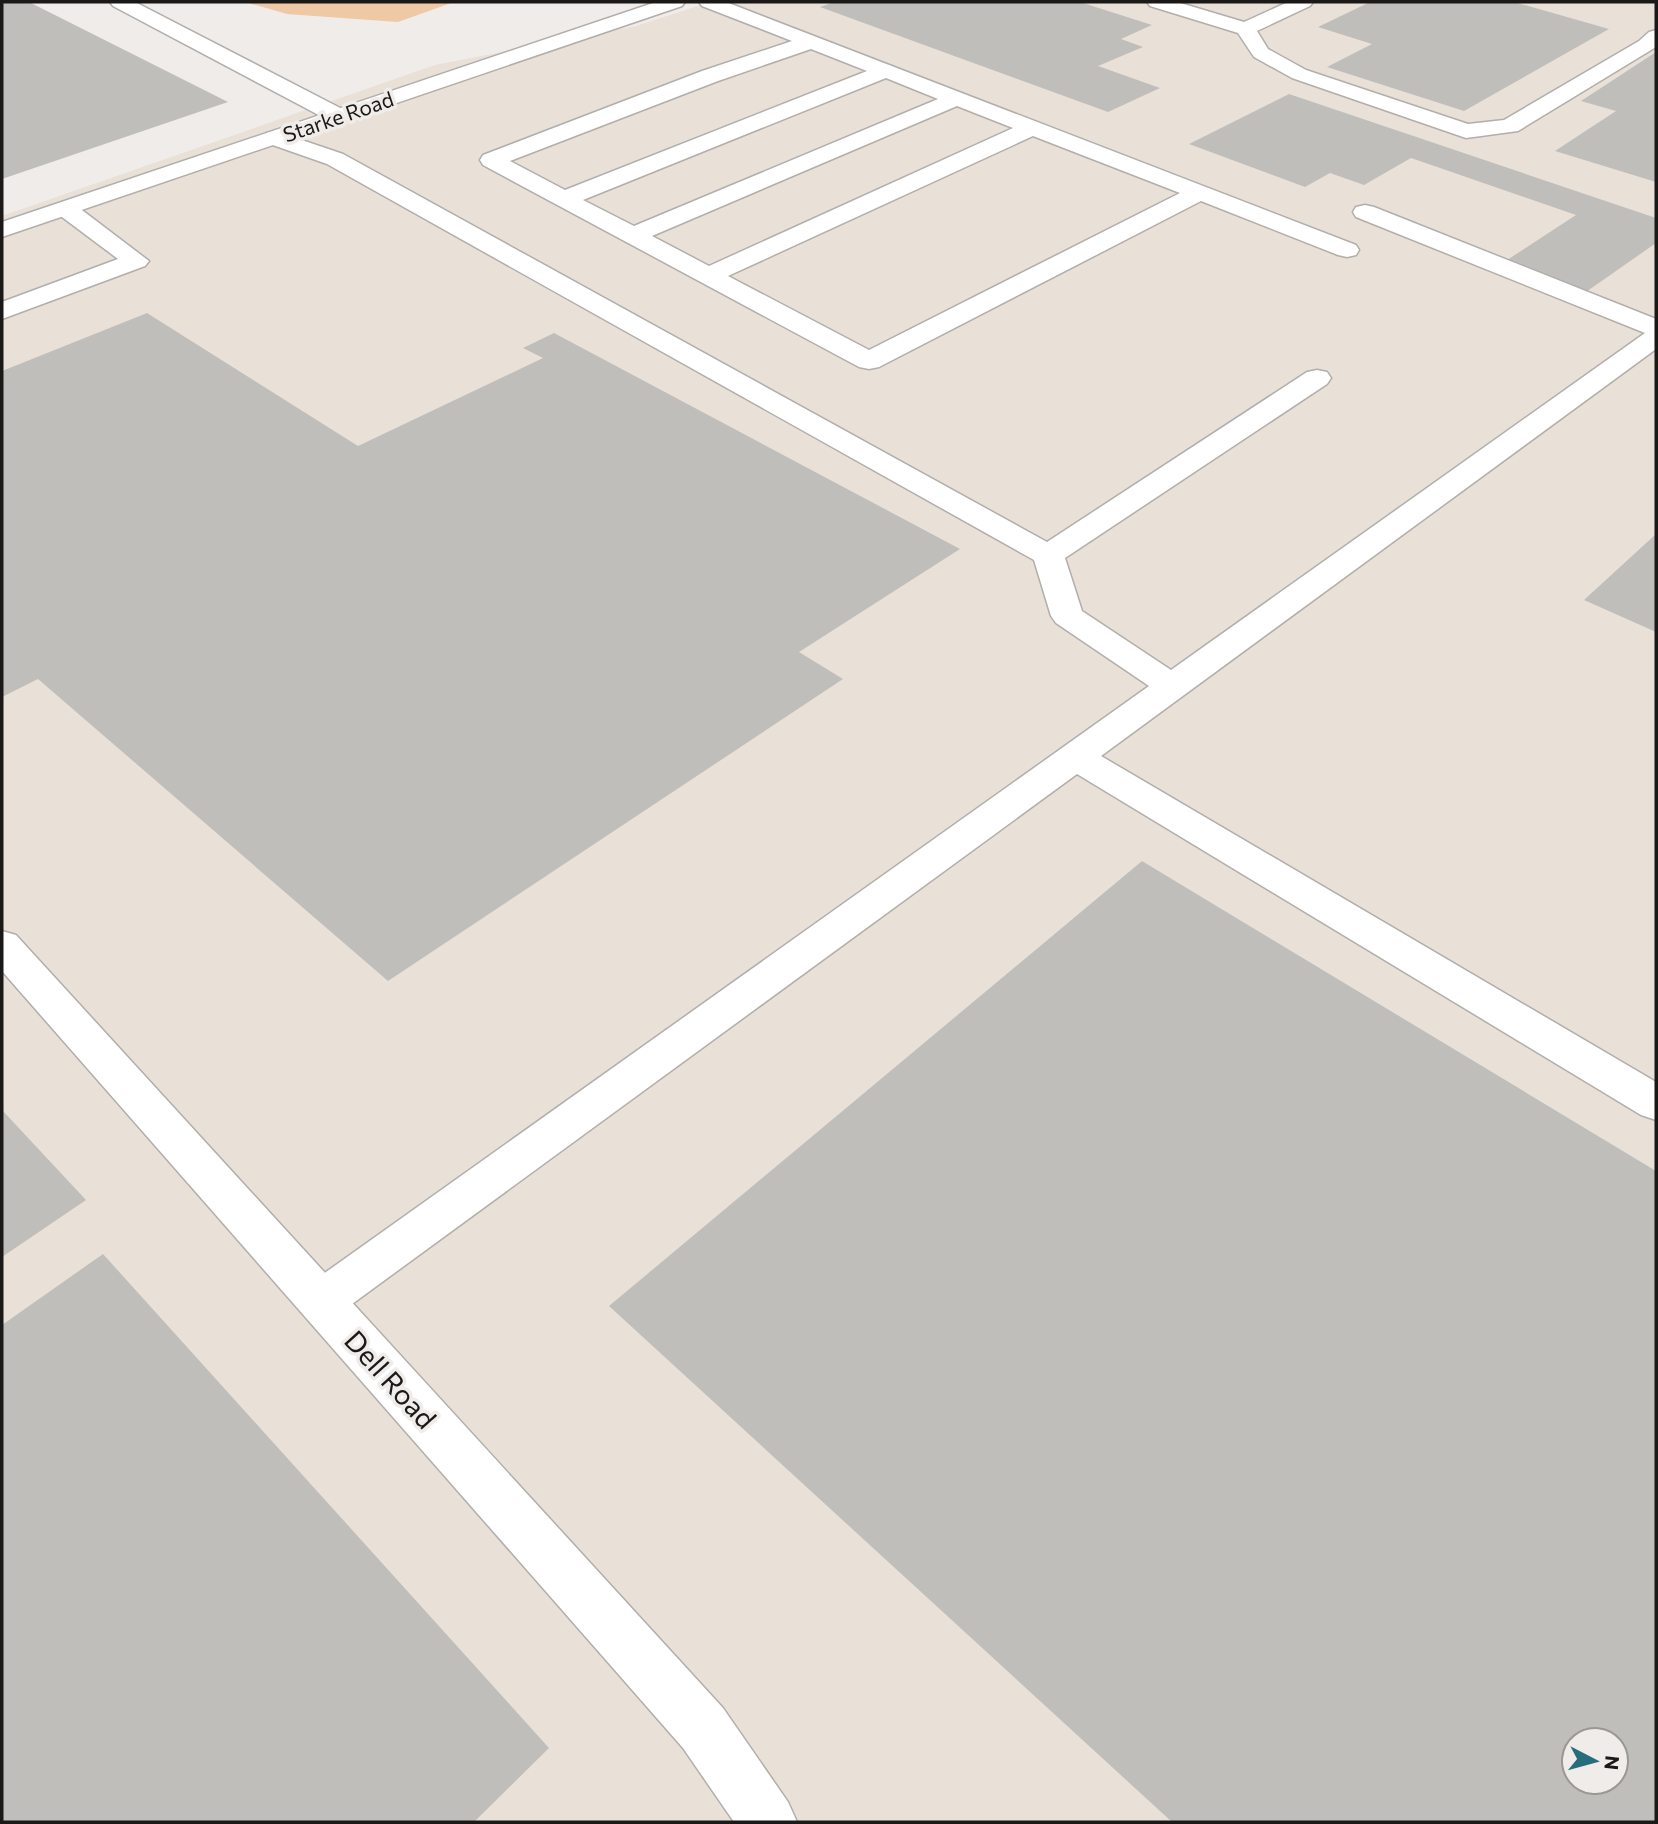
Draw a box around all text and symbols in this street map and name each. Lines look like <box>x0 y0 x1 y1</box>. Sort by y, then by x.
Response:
street label: Starke Road <box>279 85 397 147</box>
street label: Dell Road <box>338 1323 444 1435</box>
north arrow <box>1560 1726 1630 1796</box>
text: N <box>1600 1755 1625 1771</box>

